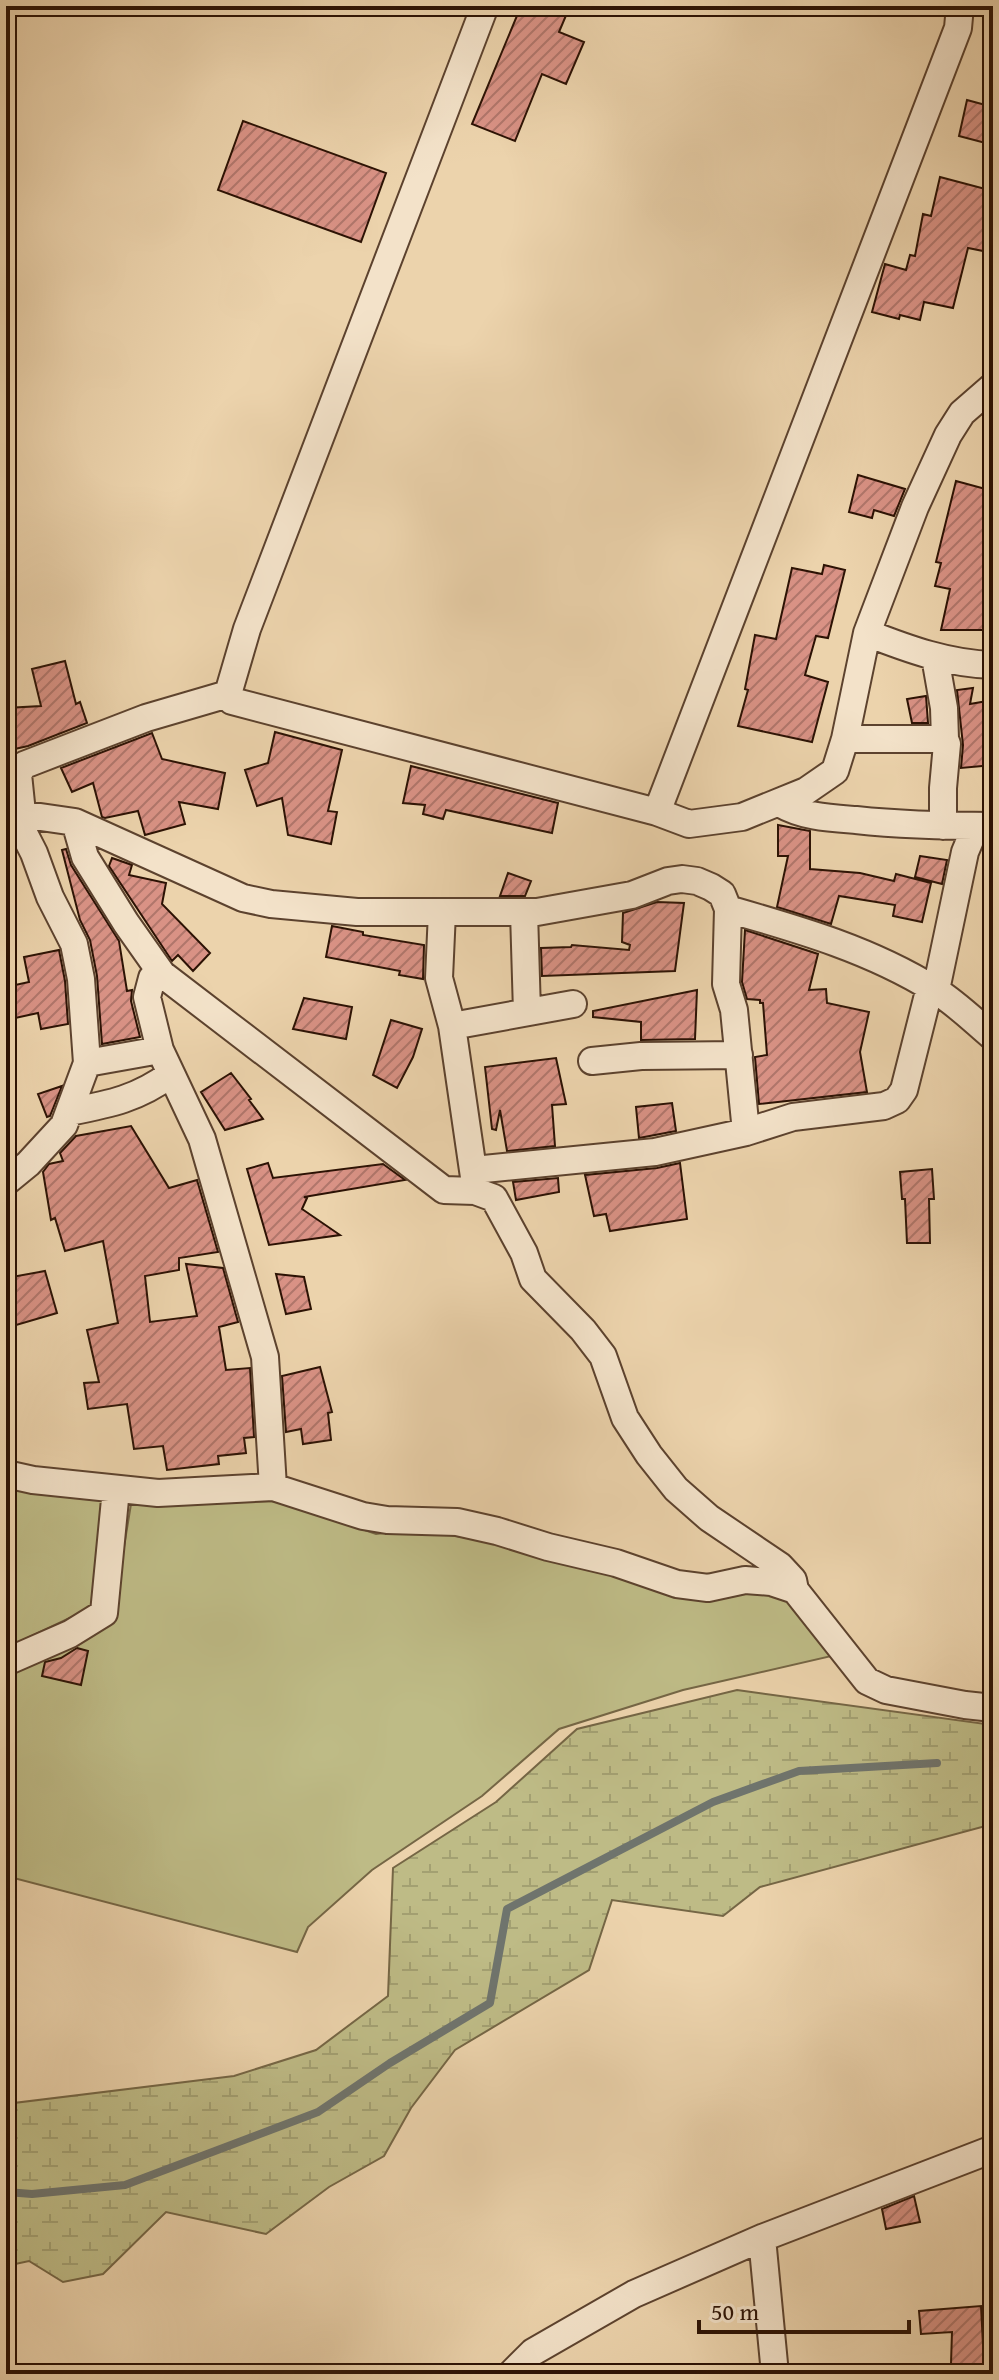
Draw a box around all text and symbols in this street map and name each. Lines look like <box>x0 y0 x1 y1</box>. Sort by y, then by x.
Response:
scale bar <box>699 2284 909 2334</box>
text: 50 m <box>711 2294 759 2329</box>

